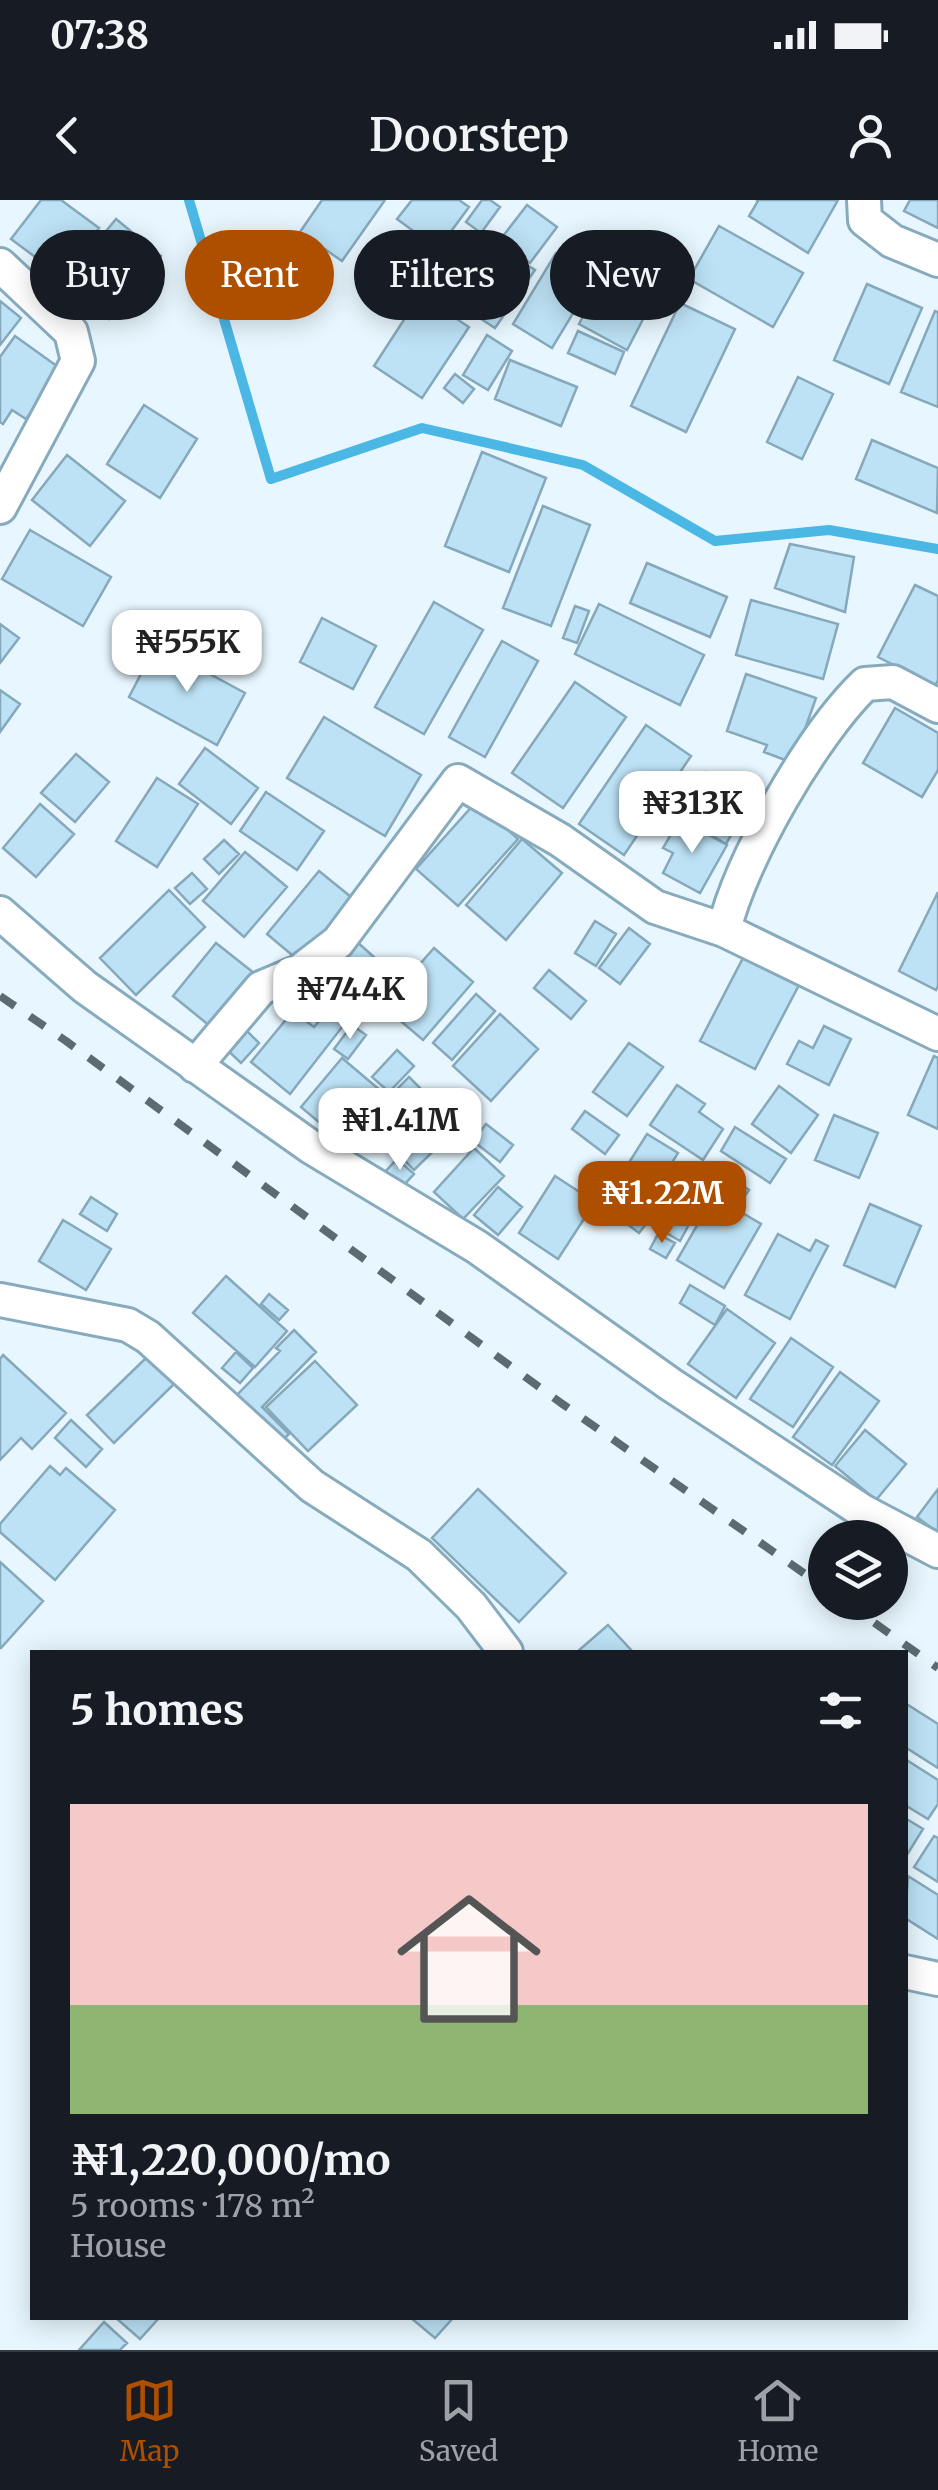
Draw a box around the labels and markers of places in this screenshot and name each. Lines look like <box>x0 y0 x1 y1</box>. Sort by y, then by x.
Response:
pin: ₦555K <box>117 610 257 695</box>
pin: ₦313K <box>622 771 762 856</box>
pin: ₦744K <box>280 957 420 1042</box>
pin: ₦1.41M <box>319 1088 481 1173</box>
pin: ₦1.22M <box>581 1161 743 1246</box>

